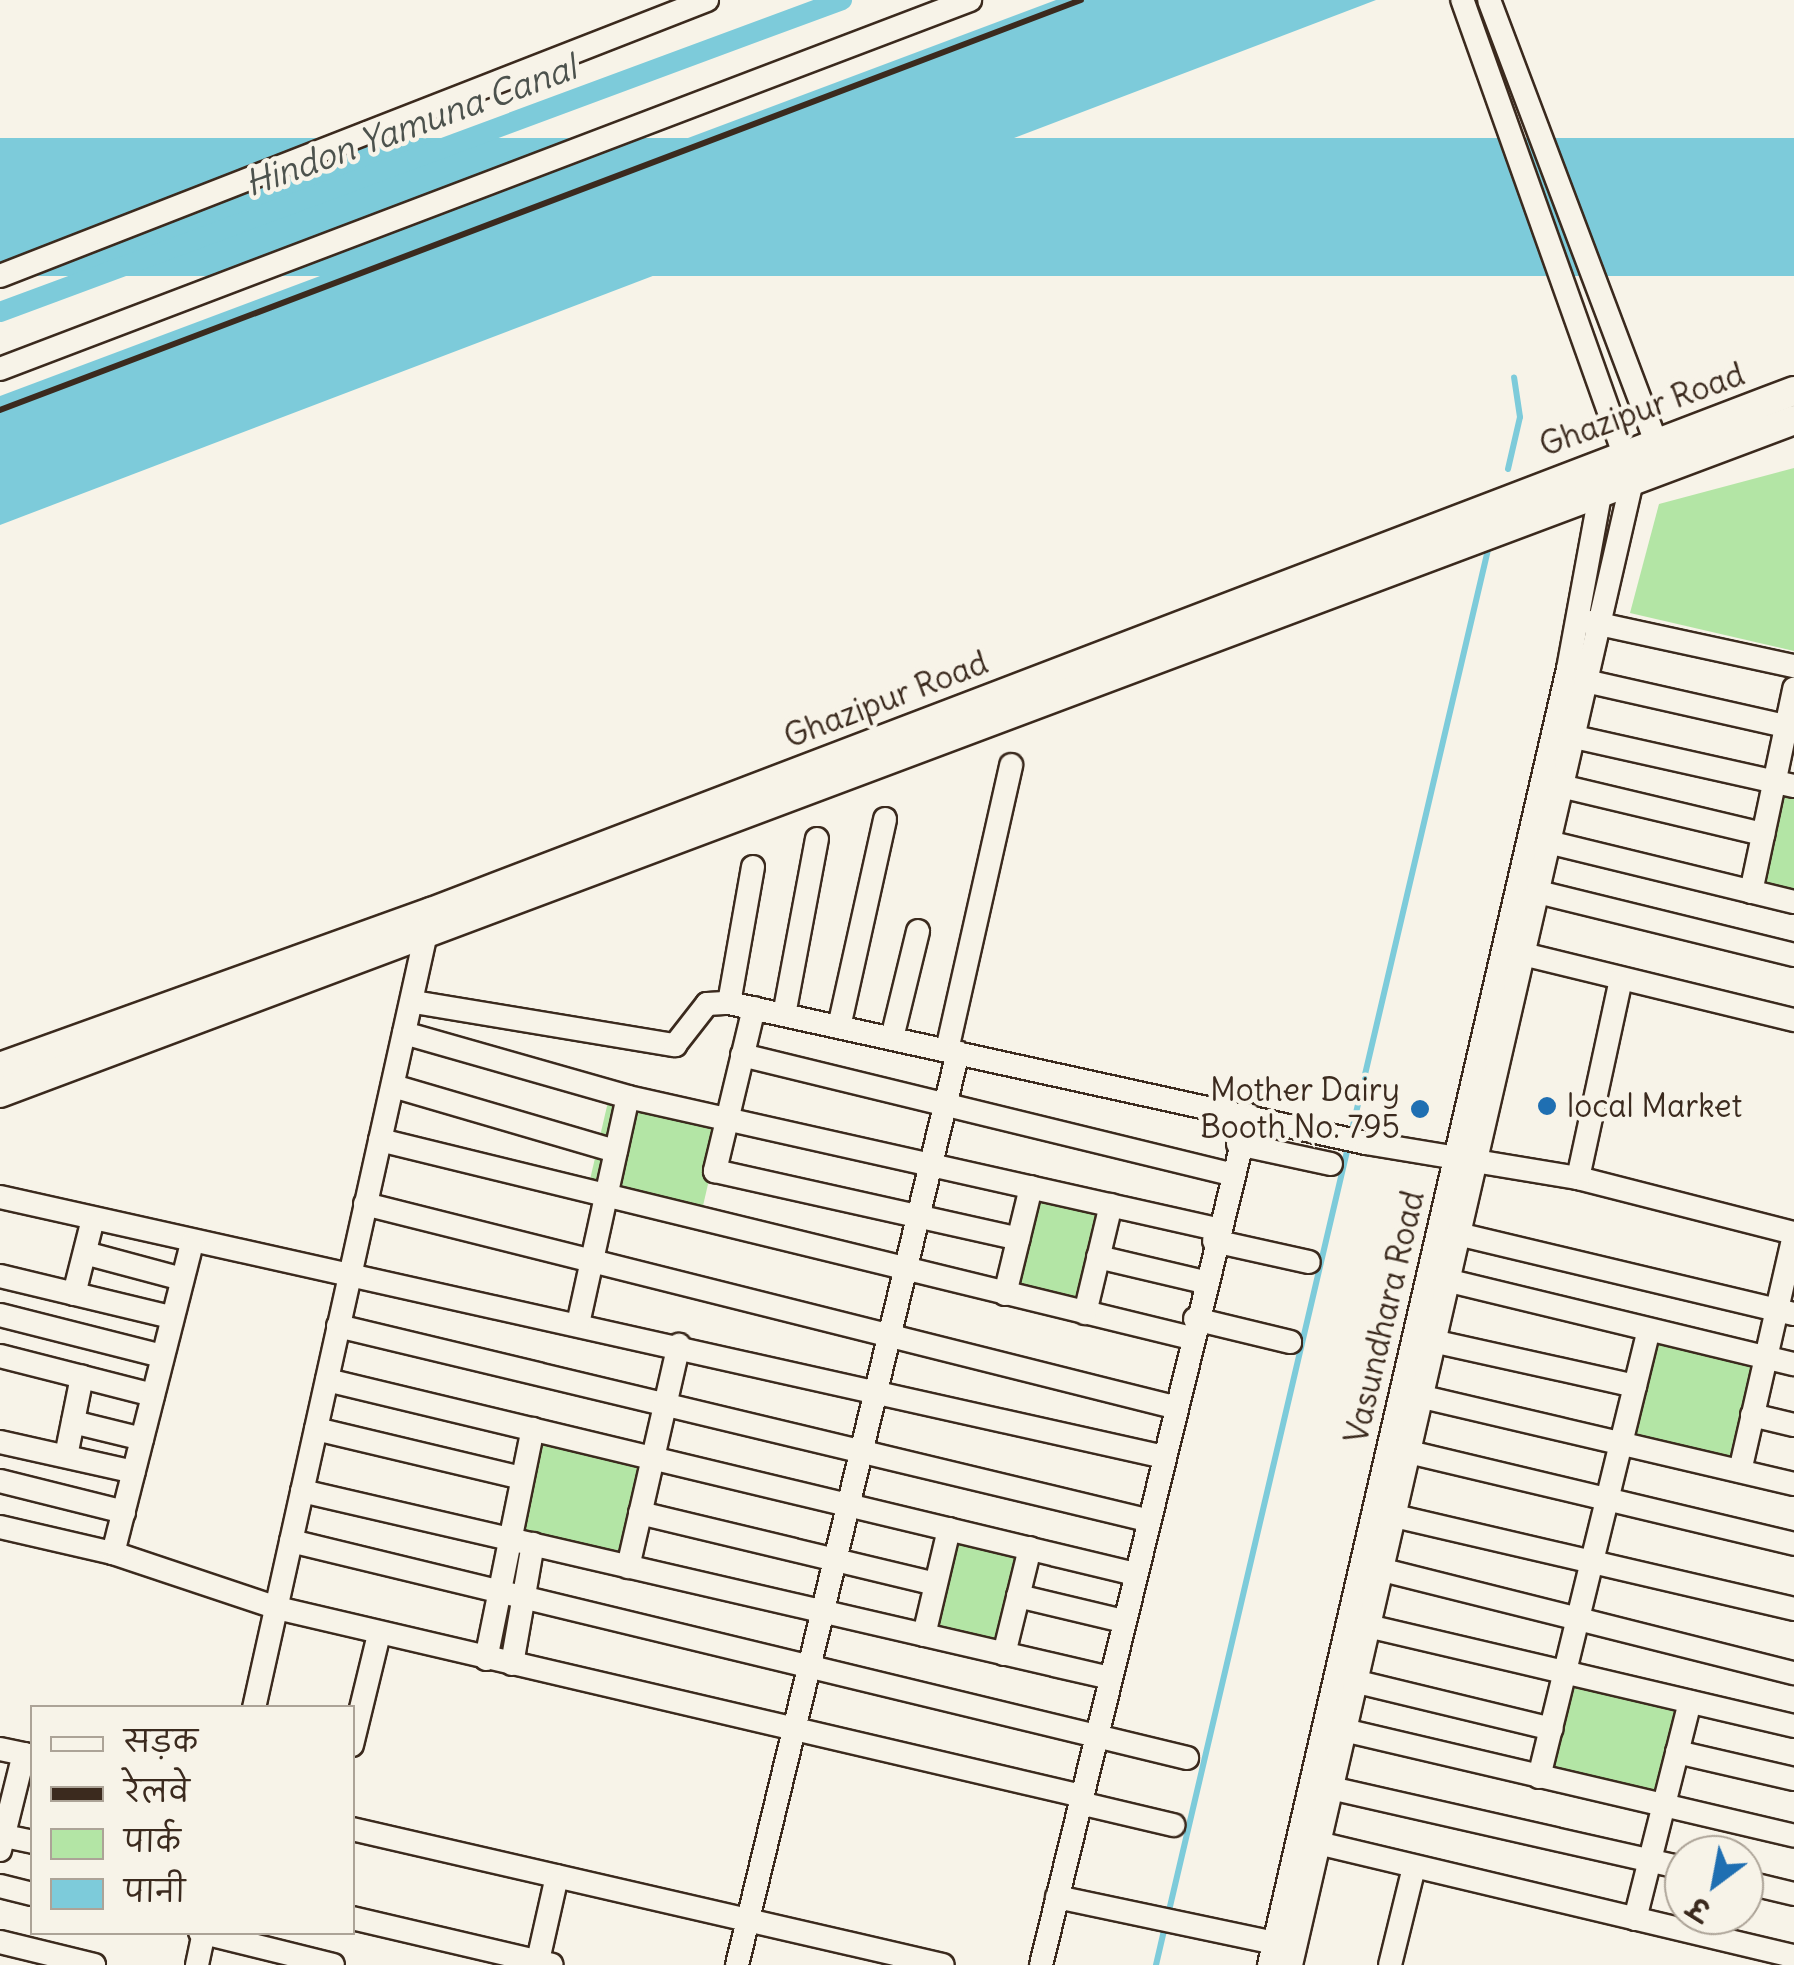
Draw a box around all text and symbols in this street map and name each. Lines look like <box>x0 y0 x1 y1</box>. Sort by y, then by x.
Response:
water label: Hindon Yamuna Canal <box>239 46 581 204</box>
street label: Ghazipur Road <box>1534 355 1750 465</box>
street label: Ghazipur Road <box>779 644 993 756</box>
place label: Mother Dairy Booth No. 795 <box>1200 1072 1400 1147</box>
place label: local Market <box>1567 1087 1742 1125</box>
marker: local Market <box>1536 1095 1558 1117</box>
marker: Mother Dairy Booth No. 795 <box>1409 1098 1431 1120</box>
street label: Vasundhara Road <box>1337 1187 1433 1447</box>
legend <box>30 1705 355 1935</box>
text: सड़क <box>124 1722 198 1760</box>
text: रेलवे <box>124 1772 190 1810</box>
text: पार्क <box>124 1822 181 1860</box>
north arrow <box>1664 1835 1764 1935</box>
text: पानी <box>124 1872 185 1910</box>
text: उ <box>1682 1889 1717 1929</box>

